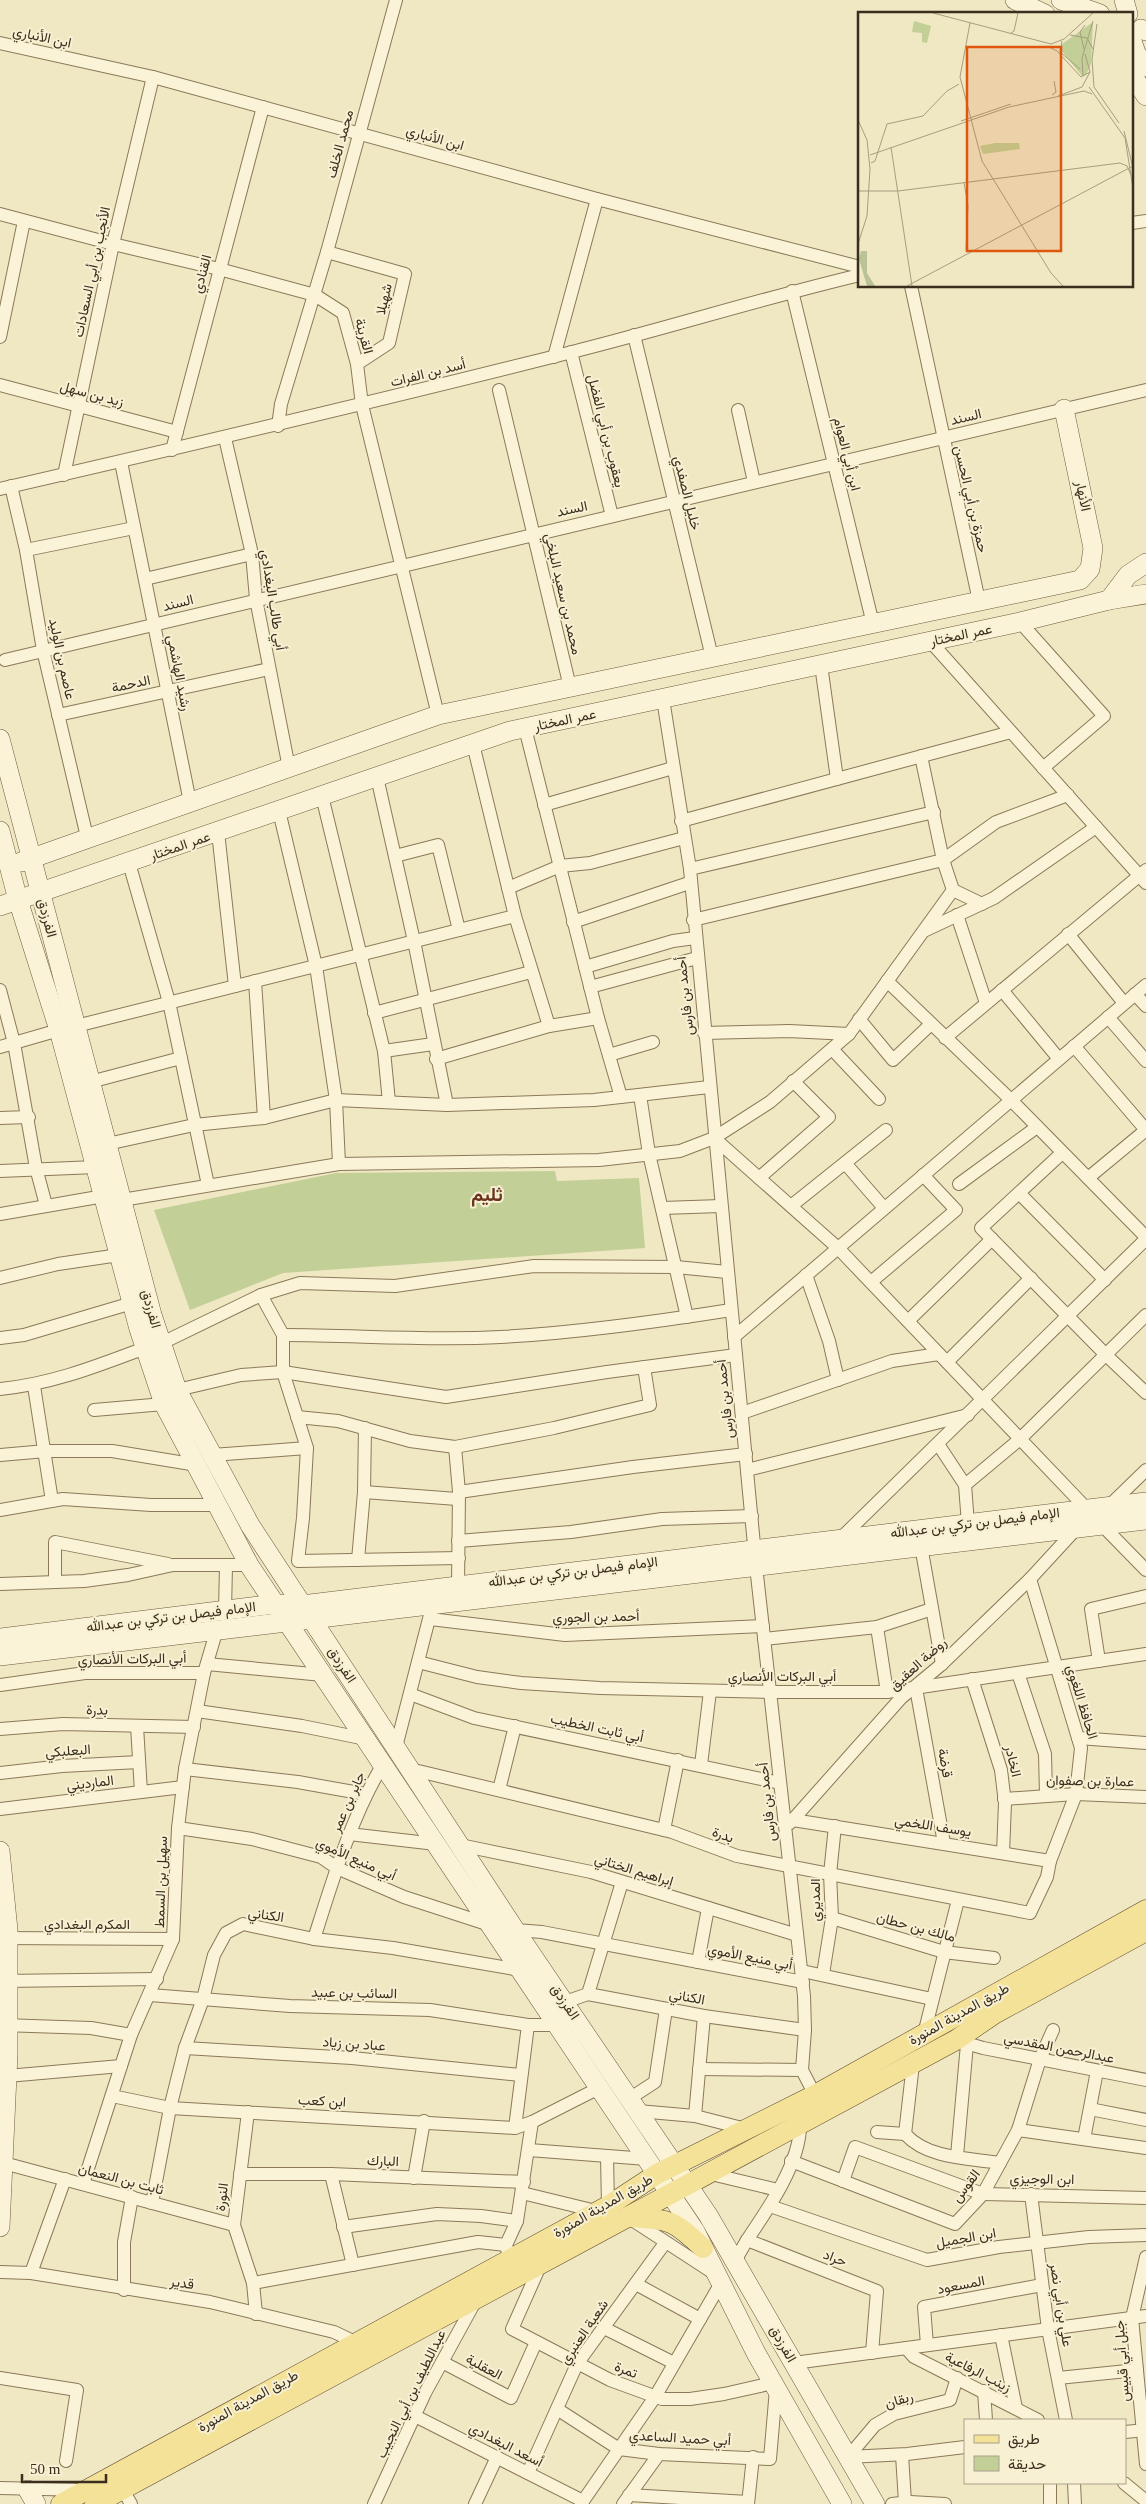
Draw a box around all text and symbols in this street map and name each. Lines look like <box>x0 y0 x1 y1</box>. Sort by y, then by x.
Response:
inset map <box>858 12 1134 288</box>
street label: ابن الأنباري <box>11 23 73 54</box>
street label: محمد الخلف <box>324 108 356 180</box>
street label: ابن الأنباري <box>403 122 466 157</box>
street label: الأنجب بن أبي السعادات <box>70 205 117 340</box>
street label: القنادي <box>190 253 218 296</box>
street label: شهيلا <box>373 282 396 316</box>
street label: القرينة <box>351 317 376 356</box>
street label: أسد بن الفرات <box>389 356 467 391</box>
street label: يعقوب بن أبي الفضل <box>581 373 627 490</box>
street label: زيد بن سهل <box>58 378 126 411</box>
street label: السند <box>949 406 983 428</box>
street label: ابن أبي العوام <box>827 416 863 493</box>
street label: حمزة بن أبي الحسن <box>947 444 991 555</box>
street label: خليل الصفدي <box>667 454 703 533</box>
street label: الأنهار <box>1071 478 1094 513</box>
street label: السند <box>555 498 589 520</box>
street label: محمد بن سعيد البلخي <box>538 532 584 657</box>
street label: أبي طالب البغدادي <box>254 548 288 652</box>
street label: السند <box>161 592 195 614</box>
street label: عاصم بن الوليد <box>45 617 78 701</box>
street label: عمر المختار <box>928 621 994 650</box>
street label: رشيد الهاشمي <box>160 634 194 713</box>
street label: الدحمة <box>110 673 152 695</box>
street label: عمر المختار <box>532 706 598 735</box>
street label: عمر المختار <box>147 829 213 865</box>
street label: الفرزدق <box>34 897 59 939</box>
street label: أحمد بن فارس <box>673 956 698 1036</box>
district label: ثليم <box>471 1184 503 1207</box>
street label: الفرزدق <box>137 1288 164 1330</box>
street label: أحمد بن فارس <box>713 1359 738 1439</box>
street label: الإمام فيصل بن تركي بن عبدالله <box>889 1504 1061 1545</box>
street label: الإمام فيصل بن تركي بن عبدالله <box>487 1553 659 1594</box>
street label: الإمام فيصل بن تركي بن عبدالله <box>85 1598 257 1639</box>
street label: أحمد بن الجوري <box>552 1609 640 1629</box>
street label: روضة العقيق <box>886 1634 950 1694</box>
street label: الفرزدق <box>324 1644 359 1686</box>
street label: أبي البركات الأنصاري <box>78 1650 187 1671</box>
street label: الحافظ اللغوي <box>1060 1663 1100 1742</box>
street label: أبي البركات الأنصاري <box>728 1668 836 1688</box>
street label: بدرة <box>86 1702 108 1719</box>
street label: أبي ثابت الخطيب <box>548 1711 645 1749</box>
street label: البعلبكي <box>45 1742 92 1764</box>
street label: الخادر <box>1001 1743 1024 1778</box>
street label: قرضة <box>934 1747 955 1779</box>
street label: أحمد بن فارس <box>755 1762 780 1842</box>
street label: جابر بن عمر <box>328 1769 369 1836</box>
street label: المارديني <box>65 1773 115 1797</box>
street label: عمارة بن صفوان <box>1046 1773 1134 1790</box>
street label: يوسف اللخمي <box>893 1813 972 1843</box>
street label: بدرة <box>710 1824 736 1847</box>
street label: أبي منيع الأموي <box>312 1834 399 1887</box>
street label: سهيل بن السمط <box>152 1836 171 1928</box>
street label: إبراهيم الختاني <box>592 1851 675 1893</box>
street label: المديري <box>808 1879 827 1921</box>
street label: الكناني <box>247 1905 285 1929</box>
street label: مالك بن حطان <box>875 1909 957 1946</box>
street label: المكرم البغدادي <box>44 1917 130 1936</box>
street label: أبي منيع الأموي <box>706 1940 794 1976</box>
street label: طريق المدينة المنورة <box>906 1980 1012 2049</box>
street label: الفرزدق <box>547 1981 582 2023</box>
street label: السائب بن عبيد <box>311 1985 397 2002</box>
street label: الكناني <box>667 1986 706 2011</box>
street label: عبدالرحمن المقدسي <box>1002 2030 1115 2070</box>
street label: عباد بن زياد <box>322 2034 386 2055</box>
street label: ابن كعب <box>297 2092 346 2111</box>
street label: البارك <box>367 2153 399 2170</box>
street label: ثابت بن النعمان <box>76 2160 166 2199</box>
street label: القوس <box>949 2167 984 2206</box>
street label: طريق المدينة المنورة <box>551 2171 656 2241</box>
street label: ابن الوجيزي <box>1009 2171 1074 2191</box>
street label: النورة <box>213 2182 232 2212</box>
street label: ابن الجميل <box>935 2225 997 2252</box>
street label: حراد <box>821 2247 849 2270</box>
street label: علي بن أبي نصر <box>1043 2261 1075 2349</box>
street label: المسعود <box>936 2273 986 2298</box>
street label: قدير <box>168 2274 195 2293</box>
street label: شعبة العنبري <box>557 2297 614 2369</box>
street label: جبل أبي قبيس <box>1112 2319 1136 2402</box>
street label: الفرزدق <box>766 2323 799 2365</box>
street label: عبداللطيف بن أبي النجيب <box>373 2327 452 2462</box>
street label: زينب الرفاعية <box>942 2349 1014 2396</box>
street label: العقلية <box>463 2351 505 2383</box>
street label: تمرة <box>612 2359 639 2382</box>
street label: طريق المدينة المنورة <box>195 2367 301 2436</box>
street label: ربقان <box>883 2389 915 2412</box>
legend <box>964 2419 1126 2484</box>
street label: أسعد البغدادي <box>465 2420 545 2474</box>
street label: أبي حميد الساعدي <box>628 2428 731 2452</box>
text: طريق <box>1008 2431 1040 2449</box>
scale bar <box>22 2452 106 2484</box>
text: حديقة <box>1008 2456 1046 2473</box>
text: 50 m <box>30 2461 61 2477</box>

